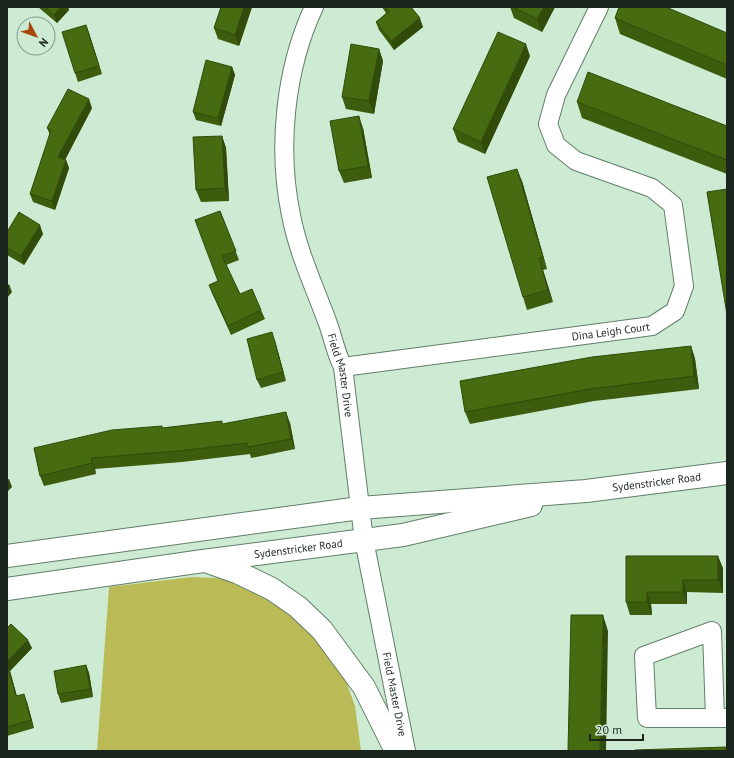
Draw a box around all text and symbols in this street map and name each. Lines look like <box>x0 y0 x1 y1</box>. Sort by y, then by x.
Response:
north arrow <box>16 16 56 56</box>
text: N <box>36 35 51 50</box>
street label: Dina Leigh Court <box>571 319 651 344</box>
street label: Field Master Drive <box>325 332 356 418</box>
street label: Sydenstricker Road <box>611 469 702 495</box>
street label: Sydenstricker Road <box>253 536 343 561</box>
street label: Field Master Drive <box>379 651 410 738</box>
scale bar <box>590 716 643 742</box>
text: 20 m <box>596 722 622 737</box>

